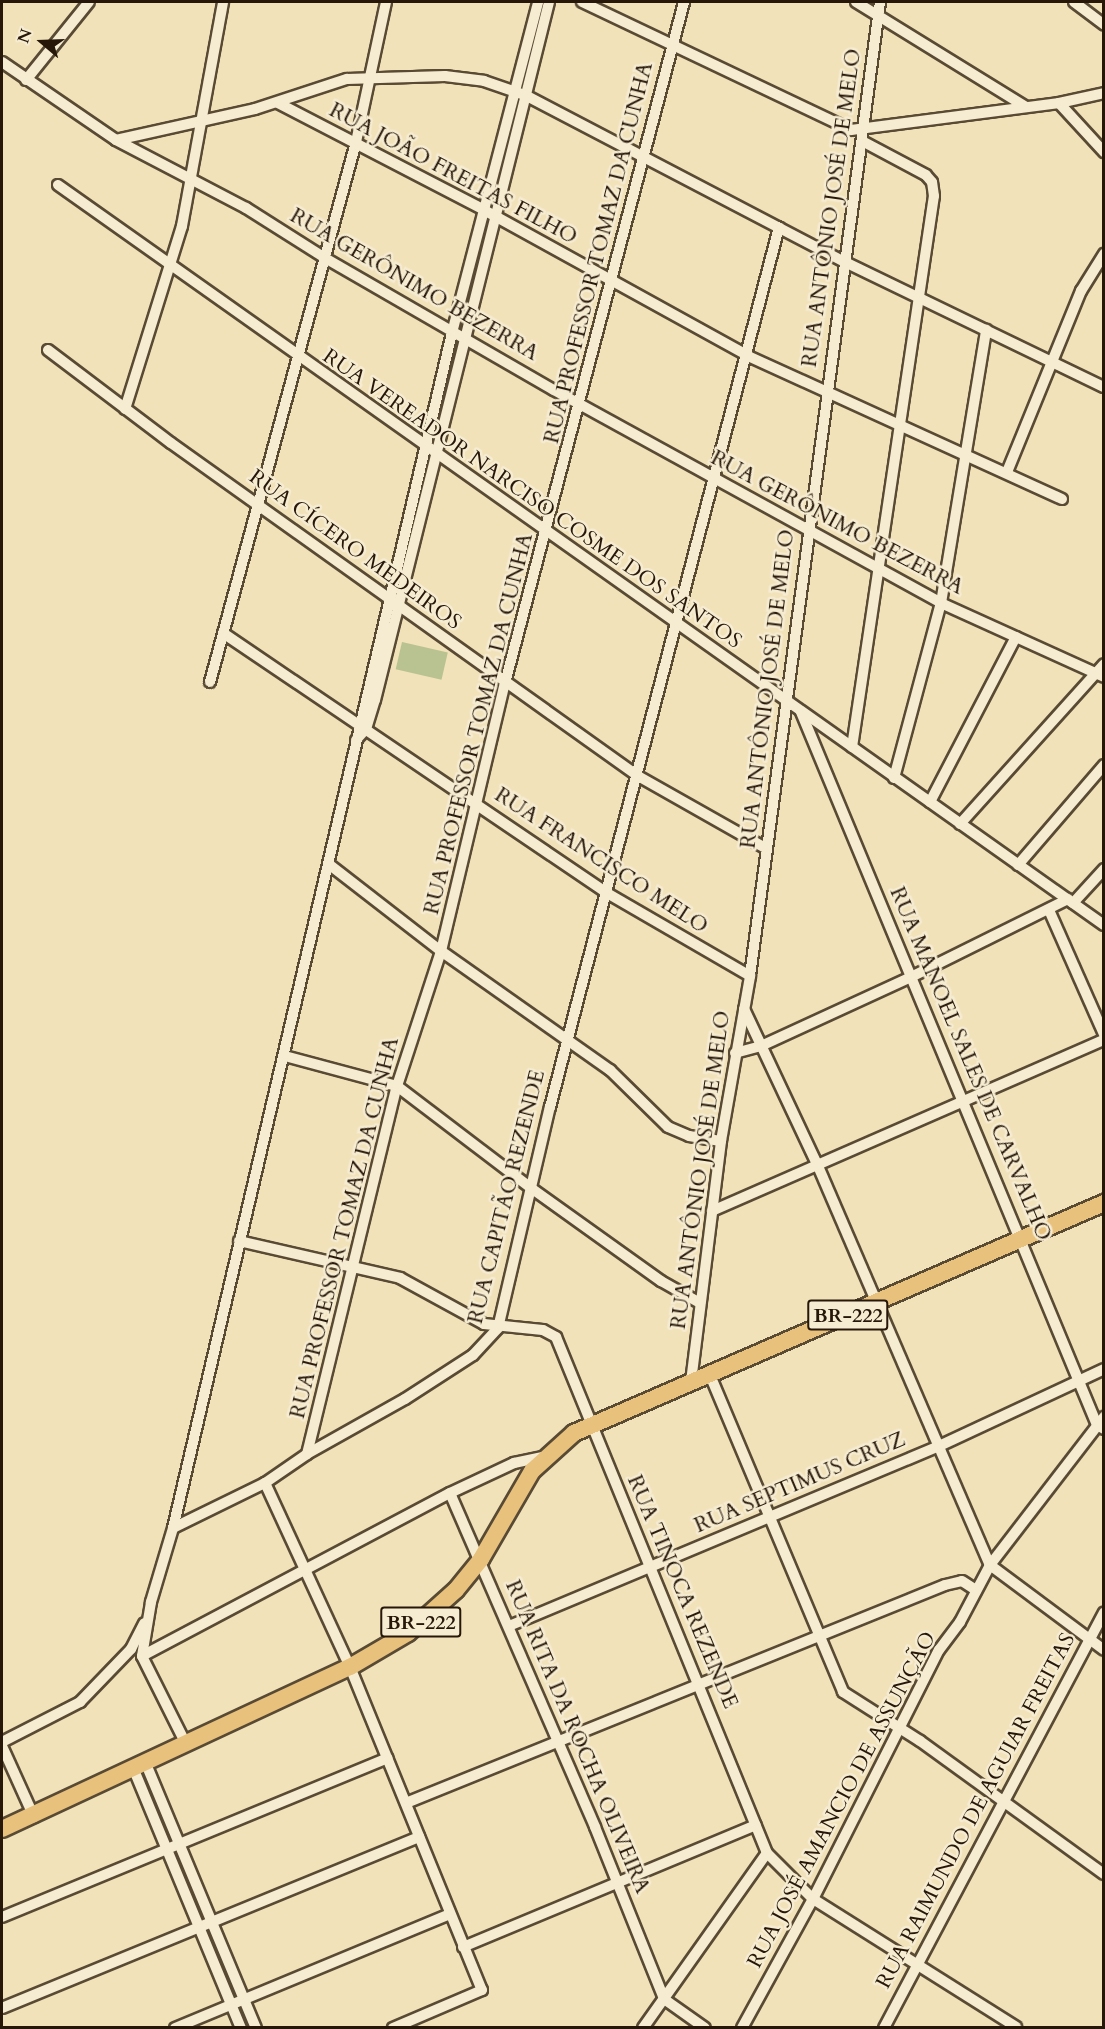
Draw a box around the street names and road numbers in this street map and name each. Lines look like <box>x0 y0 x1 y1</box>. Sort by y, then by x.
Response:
street label: RUA ANTÔNIO JOSÉ DE MELO <box>797 47 867 369</box>
street label: RUA PROFESSOR TOMAZ DA CUNHA <box>539 60 659 446</box>
street label: RUA JOÃO FREITAS FILHO <box>325 98 581 250</box>
street label: RUA GERÔNIMO BEZERRA <box>285 203 543 367</box>
street label: RUA VEREADOR NARCISO COSME DOS SANTOS <box>318 344 746 654</box>
street label: RUA GERÔNIMO BEZERRA <box>706 446 968 600</box>
street label: RUA CÍCERO MEDEIROS <box>244 465 466 635</box>
street label: RUA ANTÔNIO JOSÉ DE MELO <box>736 528 800 850</box>
street label: RUA PROFESSOR TOMAZ DA CUNHA <box>419 531 539 917</box>
street label: RUA FRANCISCO MELO <box>490 783 712 939</box>
street label: RUA MANOEL SALES DE CARVALHO <box>884 883 1056 1245</box>
street label: RUA ANTÔNIO JOSÉ DE MELO <box>666 1009 736 1331</box>
street label: RUA PROFESSOR TOMAZ DA CUNHA <box>285 1035 405 1421</box>
street label: RUA CAPITÃO REZENDE <box>463 1068 551 1326</box>
road number: BR-222 <box>806 1298 890 1332</box>
street label: RUA SEPTIMUS CRUZ <box>691 1427 909 1539</box>
street label: RUA TINOCA REZENDE <box>621 1472 743 1712</box>
street label: RUA RITA DA ROCHA OLIVEIRA <box>499 1577 655 1897</box>
road number: BR-222 <box>379 1605 463 1639</box>
street label: RUA JOSÉ AMANCIO DE ASSUNÇÃO <box>742 1628 942 1972</box>
street label: RUA RAIMUNDO DE AGUIAR FREITAS <box>871 1629 1081 1993</box>

